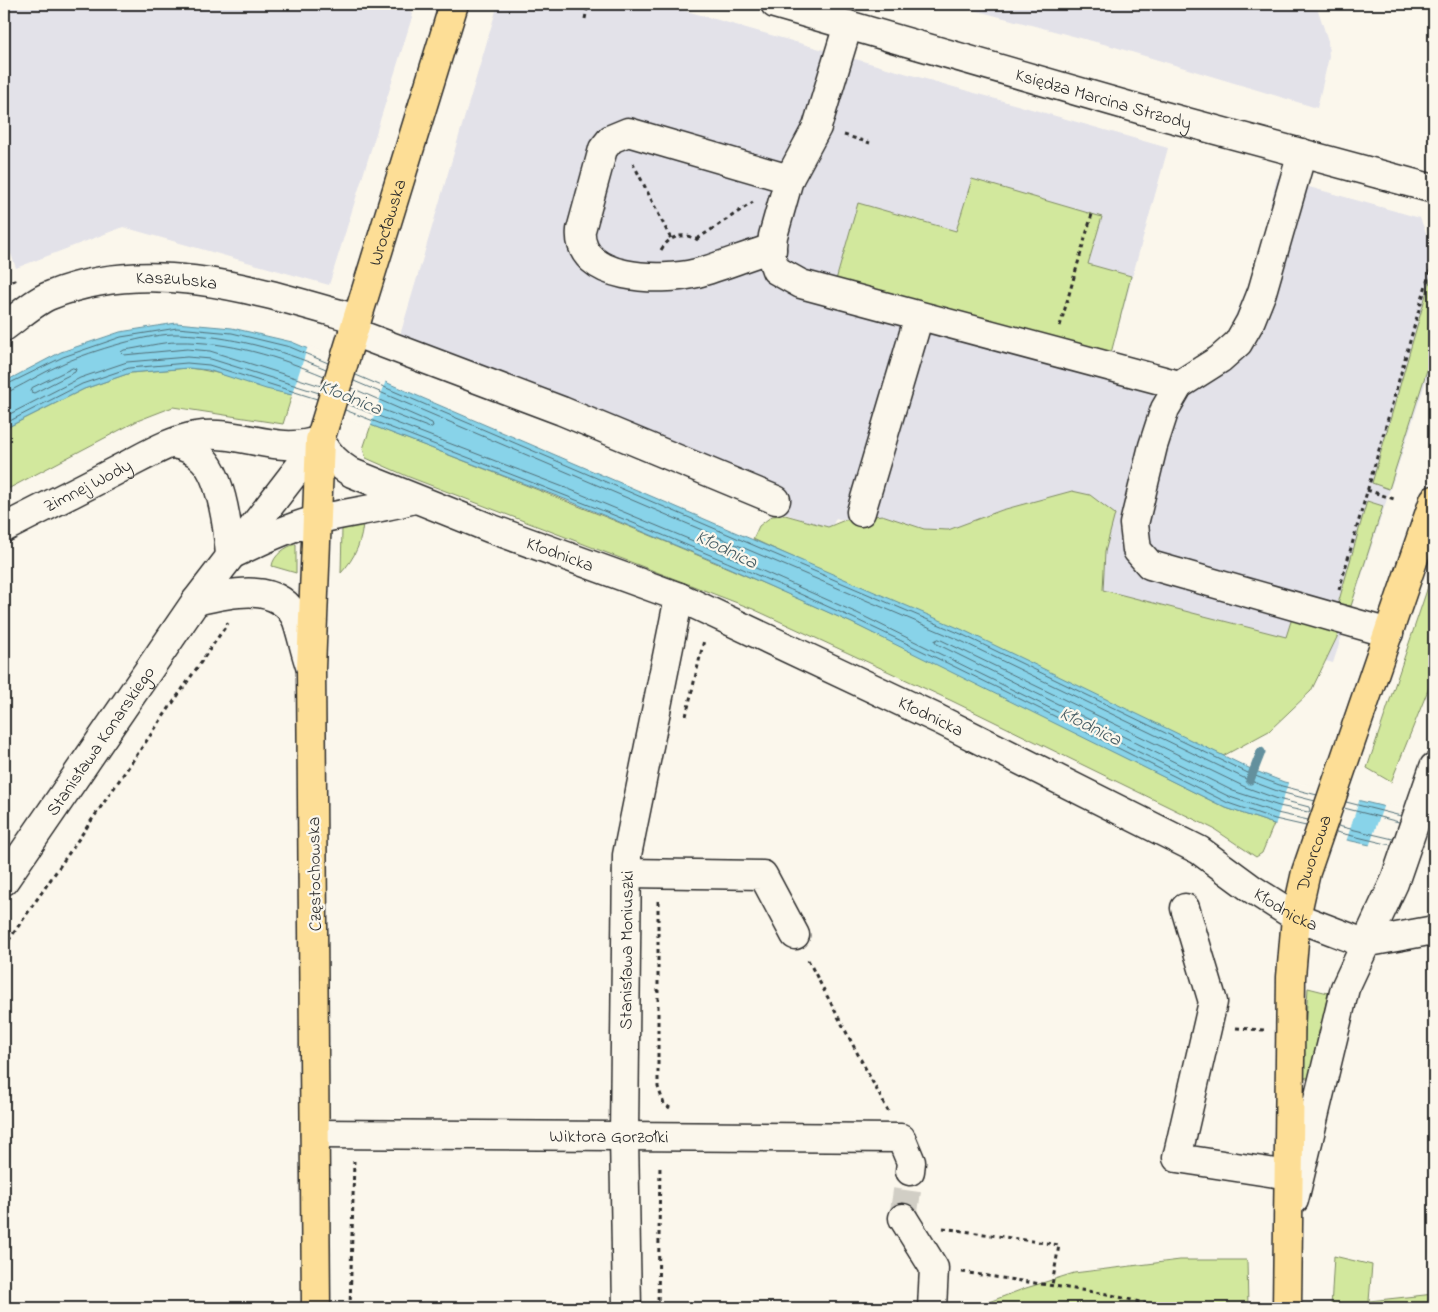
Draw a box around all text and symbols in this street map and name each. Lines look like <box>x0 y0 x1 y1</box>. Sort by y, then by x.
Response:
street label: Księdza Marcina Strzody <box>1012 63 1194 138</box>
street label: Wrocławska <box>363 176 414 269</box>
street label: Kaszubska <box>136 266 219 298</box>
water label: Kłodnica <box>315 374 386 423</box>
street label: Zimnej Wody <box>40 454 137 521</box>
water label: Kłodnica <box>691 524 762 577</box>
street label: Kłodnicka <box>522 532 597 580</box>
street label: Stanisława Konarskiego <box>41 662 162 822</box>
street label: Kłodnicka <box>893 691 967 745</box>
water label: Kłodnica <box>1055 701 1126 754</box>
street label: Dworcowa <box>1291 812 1340 894</box>
street label: Częstochowska <box>302 816 330 931</box>
street label: Stanisława Moniuszki <box>614 870 642 1030</box>
street label: Kłodnicka <box>1248 882 1321 939</box>
street label: Wiktora Gorzołki <box>549 1125 669 1151</box>

